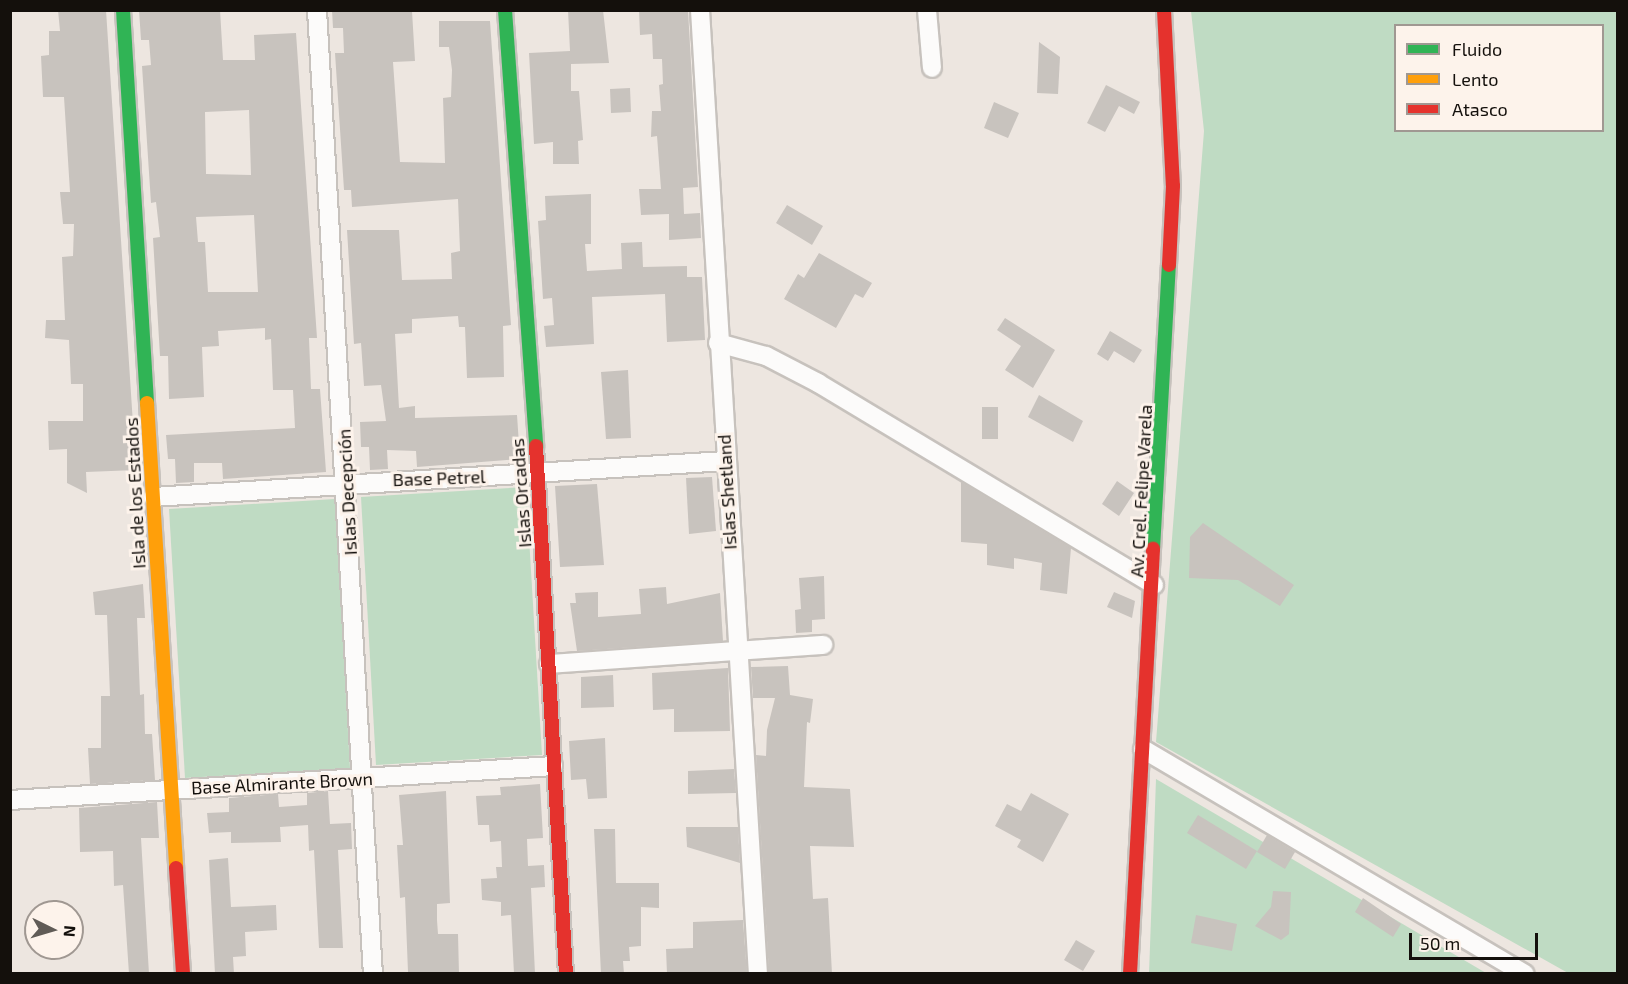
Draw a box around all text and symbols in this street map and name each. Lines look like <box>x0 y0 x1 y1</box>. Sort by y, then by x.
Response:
legend <box>1394 24 1604 132</box>
text: Fluido <box>1452 38 1502 60</box>
text: Lento <box>1452 68 1498 90</box>
text: Atasco <box>1452 98 1508 120</box>
street label: Av. Crel. Felipe Varela <box>1126 404 1156 578</box>
street label: Isla de los Estados <box>120 417 150 569</box>
street label: Islas Decepción <box>333 428 361 556</box>
street label: Islas Shetland <box>713 434 741 550</box>
street label: Islas Orcadas <box>506 438 536 548</box>
street label: Base Petrel <box>392 466 486 490</box>
street label: Base Almirante Brown <box>190 767 374 799</box>
north arrow <box>24 900 84 960</box>
scale bar <box>1412 921 1541 959</box>
text: N <box>60 925 80 938</box>
text: 50 m <box>1420 932 1460 954</box>

